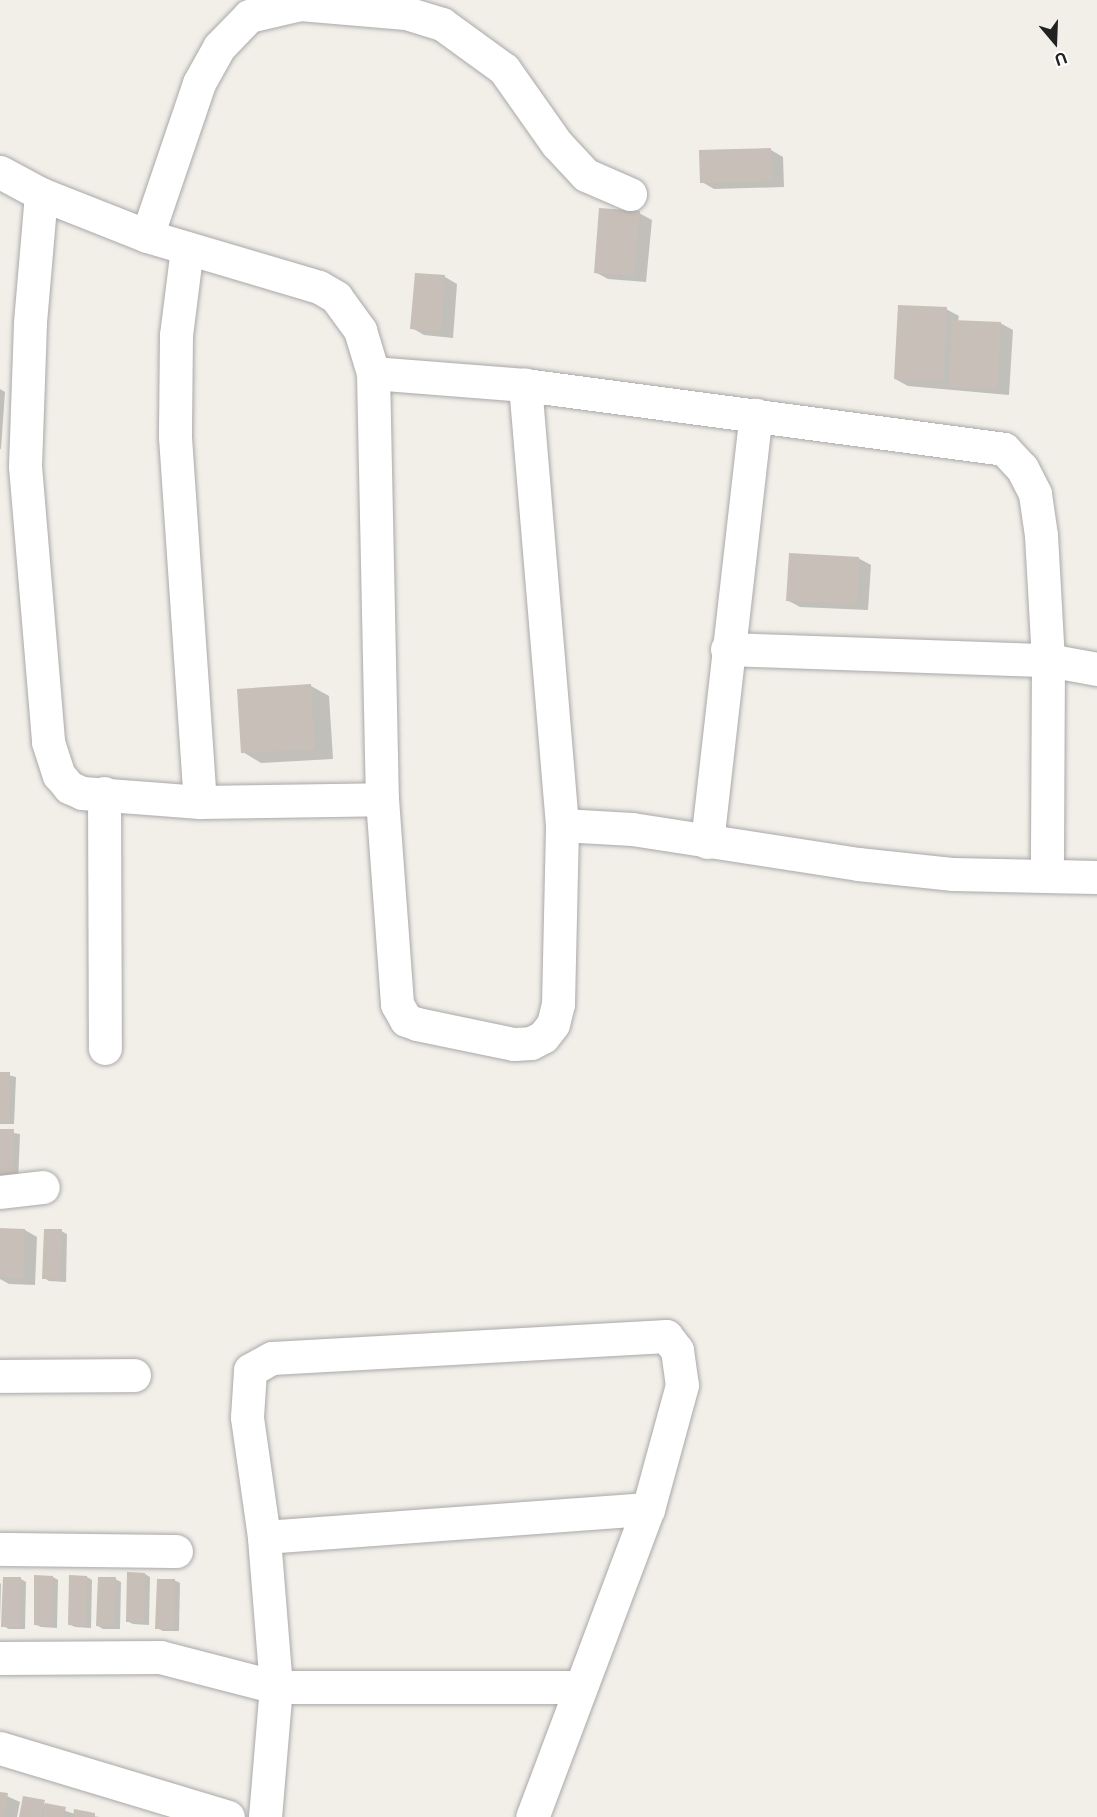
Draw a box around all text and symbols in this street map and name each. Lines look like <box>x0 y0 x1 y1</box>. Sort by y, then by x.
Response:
north arrow <box>1025 12 1085 72</box>
text: U <box>1052 48 1070 70</box>

